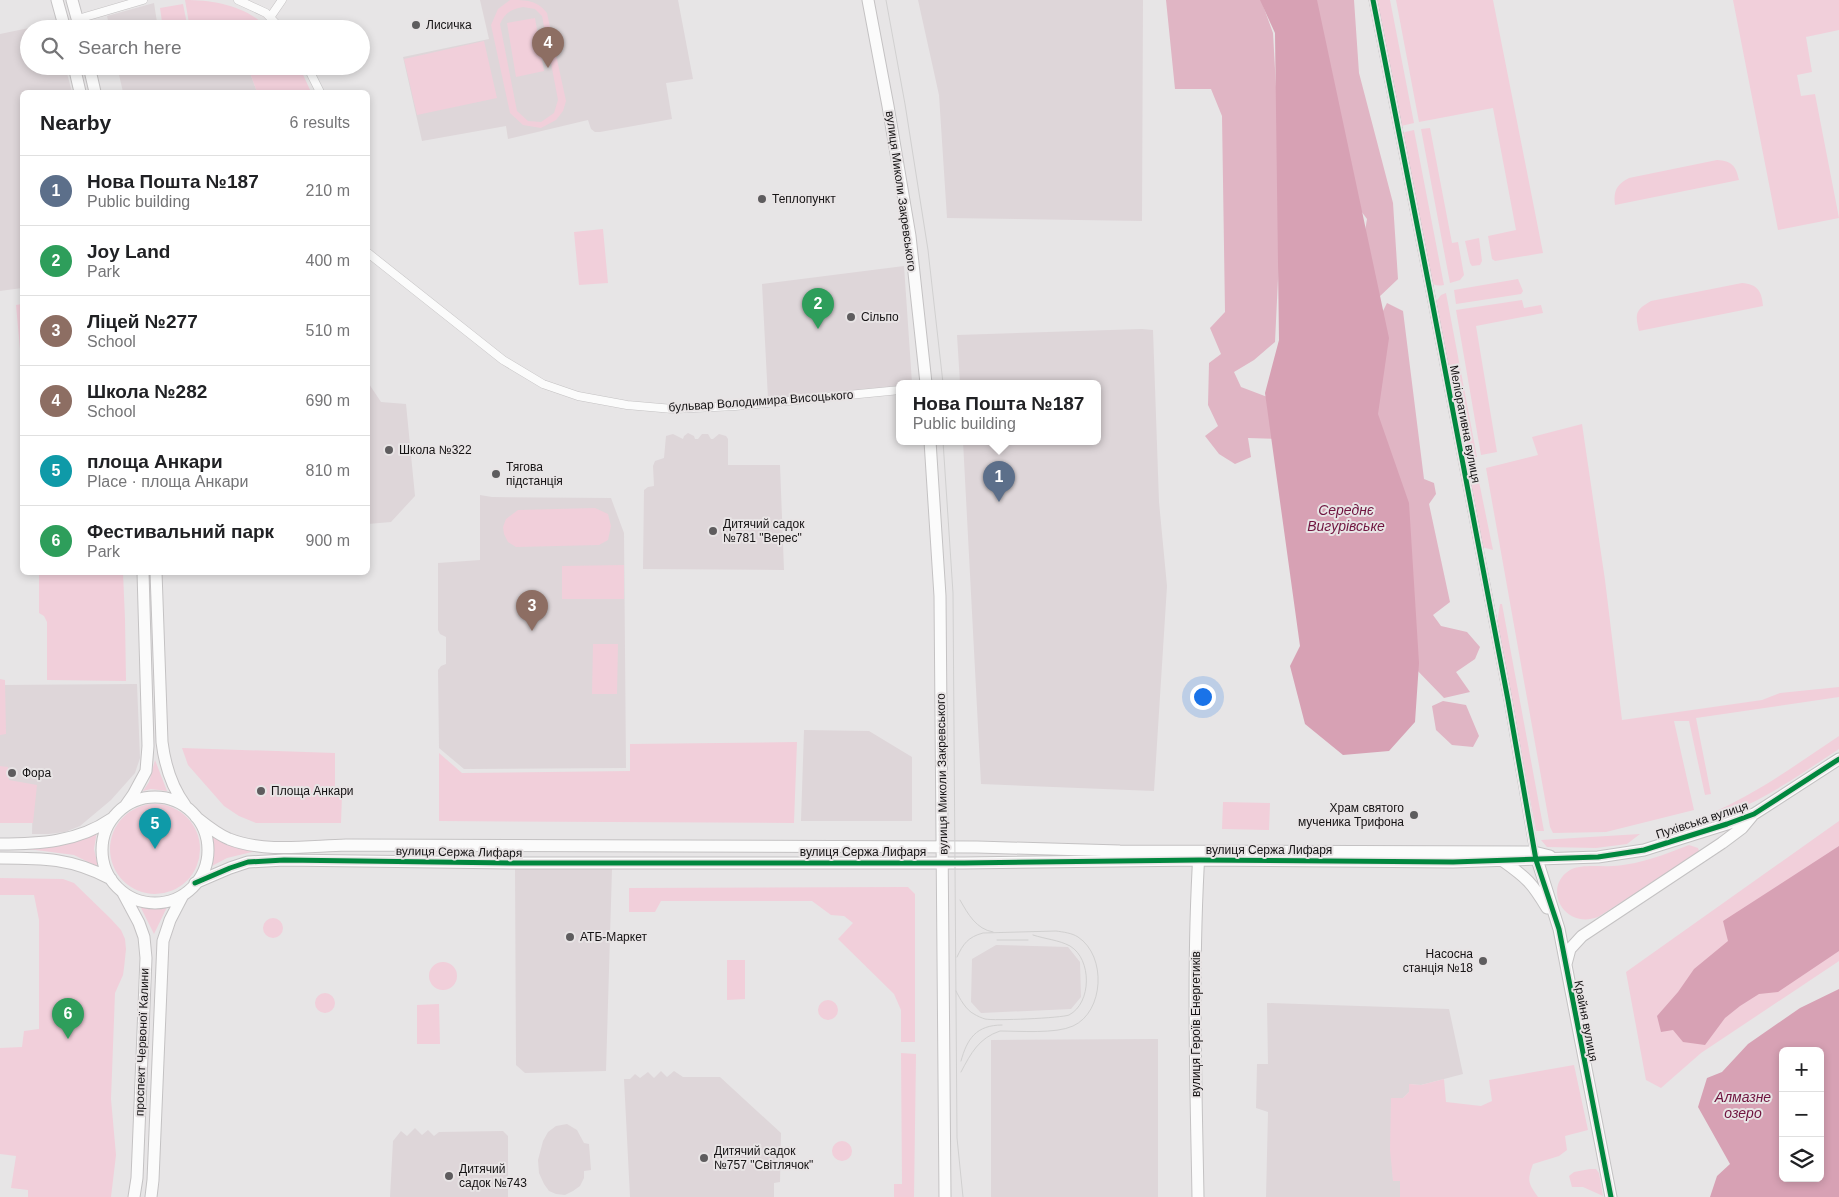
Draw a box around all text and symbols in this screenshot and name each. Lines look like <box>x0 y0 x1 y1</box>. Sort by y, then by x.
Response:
place label: Лисичка <box>426 18 472 32</box>
marker: Лисичка <box>410 19 422 31</box>
search box <box>20 20 370 75</box>
pin: 4 <box>532 27 564 68</box>
icon: search <box>38 34 66 62</box>
text: Search here <box>78 37 182 58</box>
street label: вулиця Миколи Закревського <box>883 110 919 272</box>
text: Nearby <box>40 111 111 134</box>
text: 6 results <box>290 114 350 131</box>
text: Нова Пошта №187 <box>87 171 259 192</box>
text: 1 <box>52 182 60 199</box>
text: 210 m <box>306 182 350 199</box>
place label: Теплопункт <box>772 192 836 206</box>
text: Public building <box>87 193 190 210</box>
marker: Теплопункт <box>756 193 768 205</box>
text: Joy Land <box>87 241 170 262</box>
text: 2 <box>52 252 60 269</box>
text: 400 m <box>306 252 350 269</box>
text: Park <box>87 263 120 280</box>
pin: 2 <box>802 288 834 329</box>
place label: Сільпо <box>861 310 899 324</box>
text: Ліцей №277 <box>87 311 198 332</box>
marker: Сільпо <box>845 311 857 323</box>
text: 3 <box>52 322 60 339</box>
text: 510 m <box>306 322 350 339</box>
text: School <box>87 333 136 350</box>
street label: Меліоративна вулиця <box>1447 364 1483 484</box>
popup <box>896 380 1101 445</box>
text: Школа №282 <box>87 381 207 402</box>
street label: бульвар Володимира Висоцького <box>668 388 854 414</box>
text: 4 <box>52 392 60 409</box>
text: 690 m <box>306 392 350 409</box>
text: Нова Пошта №187 <box>913 393 1084 414</box>
text: School <box>87 403 136 420</box>
text: Public building <box>913 415 1016 432</box>
place label: Школа №322 <box>399 443 472 457</box>
marker: Школа №322 <box>383 444 395 456</box>
text: площа Анкари <box>87 451 223 472</box>
place label: Тягова пiдстанцiя <box>506 460 563 488</box>
pin: 1 <box>983 461 1015 502</box>
text: 5 <box>52 462 60 479</box>
text: 810 m <box>306 462 350 479</box>
marker: Тягова пiдстанцiя <box>490 468 502 480</box>
text: Place · площа Анкари <box>87 473 248 490</box>
water label: Середнє Вигурівське <box>1307 502 1385 534</box>
place label: Дитячий садок №781 "Верес" <box>723 517 805 545</box>
text: Фестивальний парк <box>87 521 274 542</box>
marker: Дитячий садок №781 "Верес" <box>707 525 719 537</box>
text: 6 <box>52 532 60 549</box>
text: 900 m <box>306 532 350 549</box>
text: Park <box>87 543 120 560</box>
pin: 3 <box>516 590 548 631</box>
your location <box>1190 684 1216 710</box>
street label: вулиця Миколи Закревського <box>934 693 950 855</box>
place label: Фора <box>22 766 51 780</box>
marker: Фора <box>6 767 18 779</box>
place label: Площа Анкари <box>271 784 354 798</box>
marker: Площа Анкари <box>255 785 267 797</box>
street label: Пухівська вулиця <box>1654 798 1750 842</box>
place label: Храм святого мученика Трифона <box>1298 801 1404 829</box>
pin: 5 <box>139 808 171 849</box>
marker: Храм святого мученика Трифона <box>1408 809 1420 821</box>
street label: вулиця Сержа Лифаря <box>1206 843 1332 857</box>
street label: вулиця Сержа Лифаря <box>396 844 522 860</box>
street label: вулиця Сержа Лифаря <box>800 845 926 859</box>
place label: АТБ-Маркет <box>580 930 647 944</box>
marker: АТБ-Маркет <box>564 931 576 943</box>
place label: Насосна станція №18 <box>1403 947 1473 975</box>
street label: вулиця Героїв Енергетиків <box>1189 951 1203 1097</box>
marker: Насосна станція №18 <box>1477 955 1489 967</box>
street label: проспект Червоної Калини <box>132 968 152 1116</box>
street label: Крайня вулиця <box>1571 979 1601 1063</box>
pin: 6 <box>52 998 84 1039</box>
map controls <box>1779 1047 1824 1182</box>
button: + <box>1779 1047 1824 1092</box>
water label: Алмазне озеро <box>1714 1089 1771 1121</box>
button: − <box>1779 1092 1824 1137</box>
button: layers <box>1779 1137 1824 1182</box>
place label: Дитячий садок №757 "Світлячок" <box>714 1144 813 1172</box>
marker: Дитячий садок №757 "Світлячок" <box>698 1152 710 1164</box>
place label: Дитячий садок №743 <box>459 1162 527 1190</box>
marker: Дитячий садок №743 <box>443 1170 455 1182</box>

